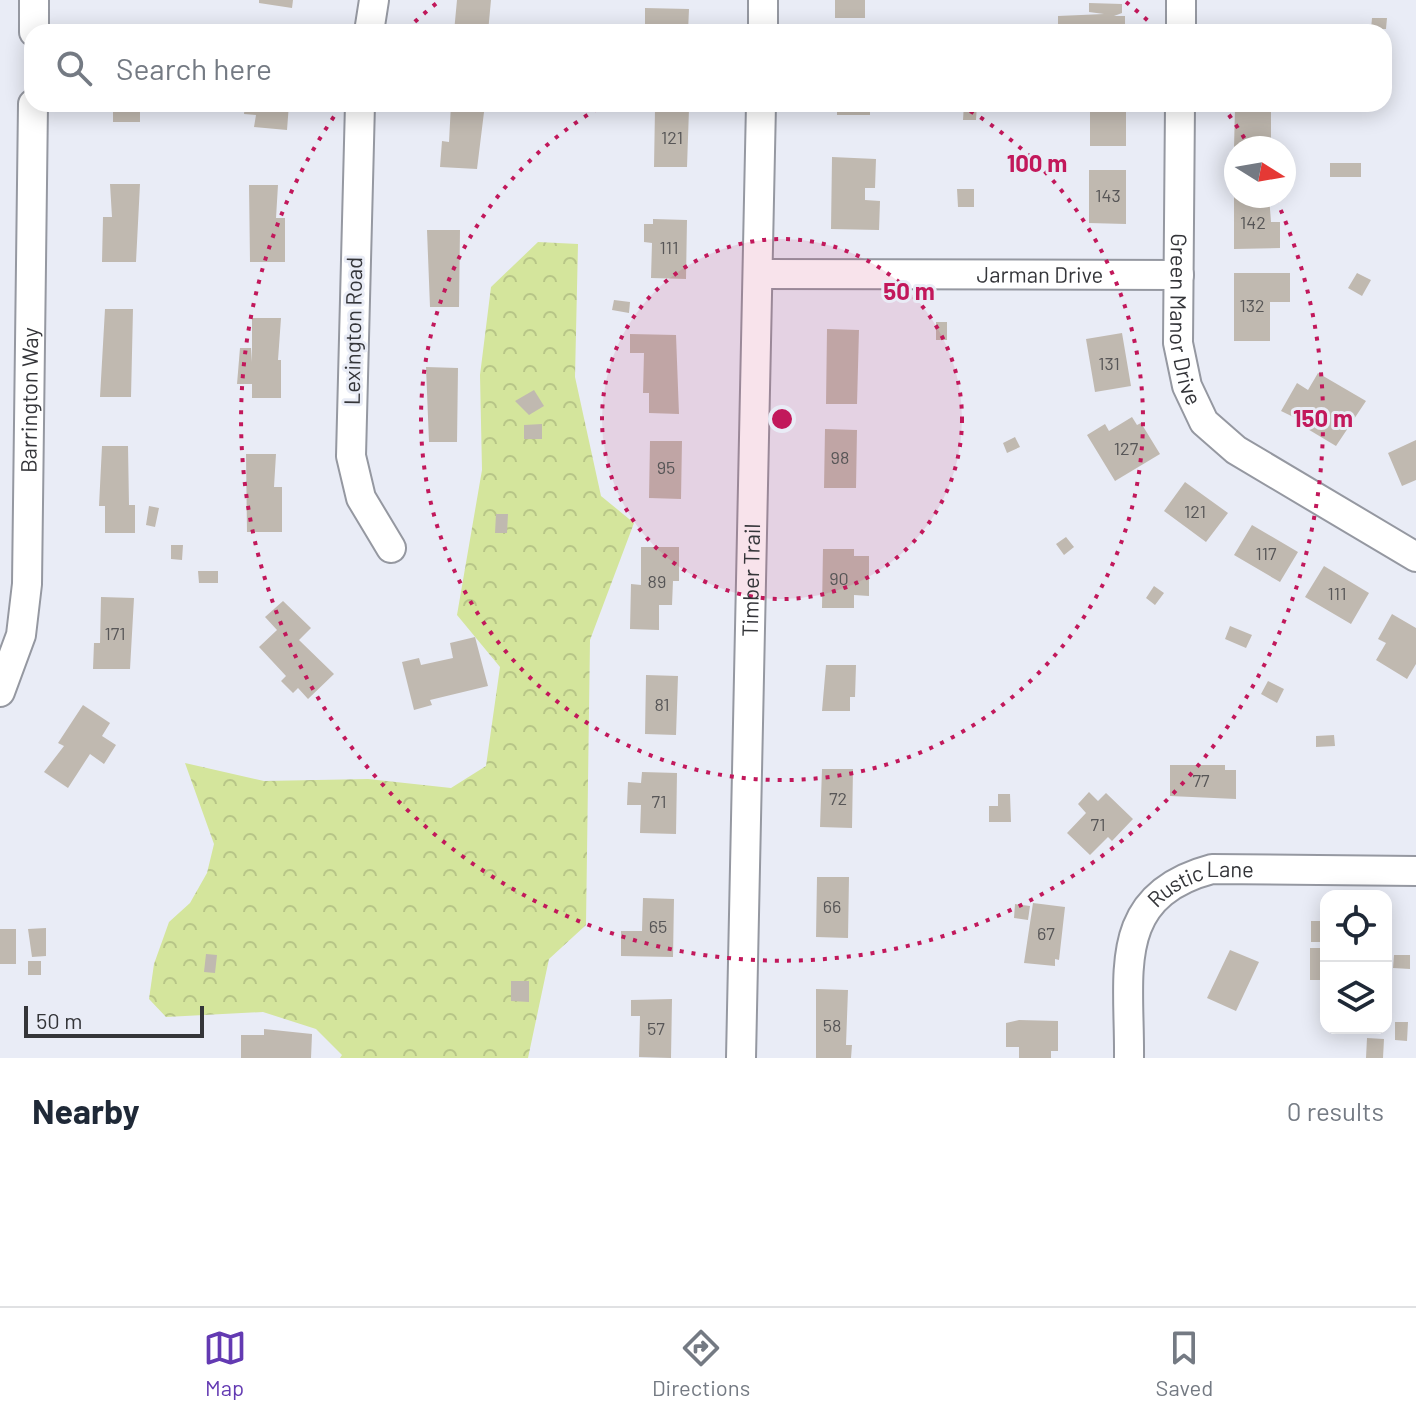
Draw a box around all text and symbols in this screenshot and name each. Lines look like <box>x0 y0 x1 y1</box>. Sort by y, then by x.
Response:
search box <box>24 24 1392 112</box>
icon: search <box>52 46 96 90</box>
text: Search here <box>116 50 272 86</box>
house number: 121 <box>661 126 683 148</box>
north arrow <box>1224 136 1296 208</box>
text: 100 m <box>1007 148 1067 177</box>
house number: 143 <box>1095 184 1121 206</box>
house number: 142 <box>1240 211 1266 233</box>
street label: Green Manor Drive <box>1166 233 1208 409</box>
house number: 111 <box>659 236 679 258</box>
street label: Lexington Road <box>338 257 366 405</box>
street label: Jarman Drive <box>977 261 1103 287</box>
text: 50 m <box>883 276 935 305</box>
house number: 132 <box>1239 294 1265 316</box>
street label: Barrington Way <box>14 327 42 473</box>
house number: 131 <box>1098 352 1120 374</box>
text: 150 m <box>1293 403 1353 432</box>
centre of rings <box>768 405 796 433</box>
house number: 127 <box>1114 437 1139 459</box>
house number: 98 <box>831 446 849 468</box>
house number: 95 <box>657 456 675 478</box>
house number: 121 <box>1184 500 1206 522</box>
street label: Timber Trail <box>736 523 764 637</box>
house number: 117 <box>1255 542 1277 564</box>
house number: 90 <box>829 567 849 589</box>
house number: 89 <box>648 570 666 592</box>
house number: 111 <box>1327 582 1347 604</box>
house number: 171 <box>104 622 126 644</box>
house number: 81 <box>654 693 670 715</box>
house number: 77 <box>1192 769 1210 791</box>
house number: 72 <box>829 787 847 809</box>
house number: 71 <box>652 790 666 812</box>
house number: 71 <box>1091 813 1105 835</box>
street label: Rustic Lane <box>1141 855 1254 912</box>
map controls <box>1320 890 1392 1034</box>
button: locate <box>1320 890 1392 962</box>
house number: 66 <box>823 895 841 917</box>
house number: 65 <box>649 915 667 937</box>
house number: 67 <box>1037 922 1055 944</box>
button: layers <box>1320 962 1392 1034</box>
scale bar <box>24 1002 204 1038</box>
text: 50 m <box>36 1007 82 1033</box>
house number: 58 <box>823 1014 841 1036</box>
house number: 57 <box>647 1017 665 1039</box>
text: Nearby <box>32 1090 140 1131</box>
text: 0 results <box>1287 1095 1384 1126</box>
tab: Map <box>203 1326 247 1400</box>
tab: Directions <box>652 1326 750 1400</box>
tab: Saved <box>1156 1326 1213 1400</box>

